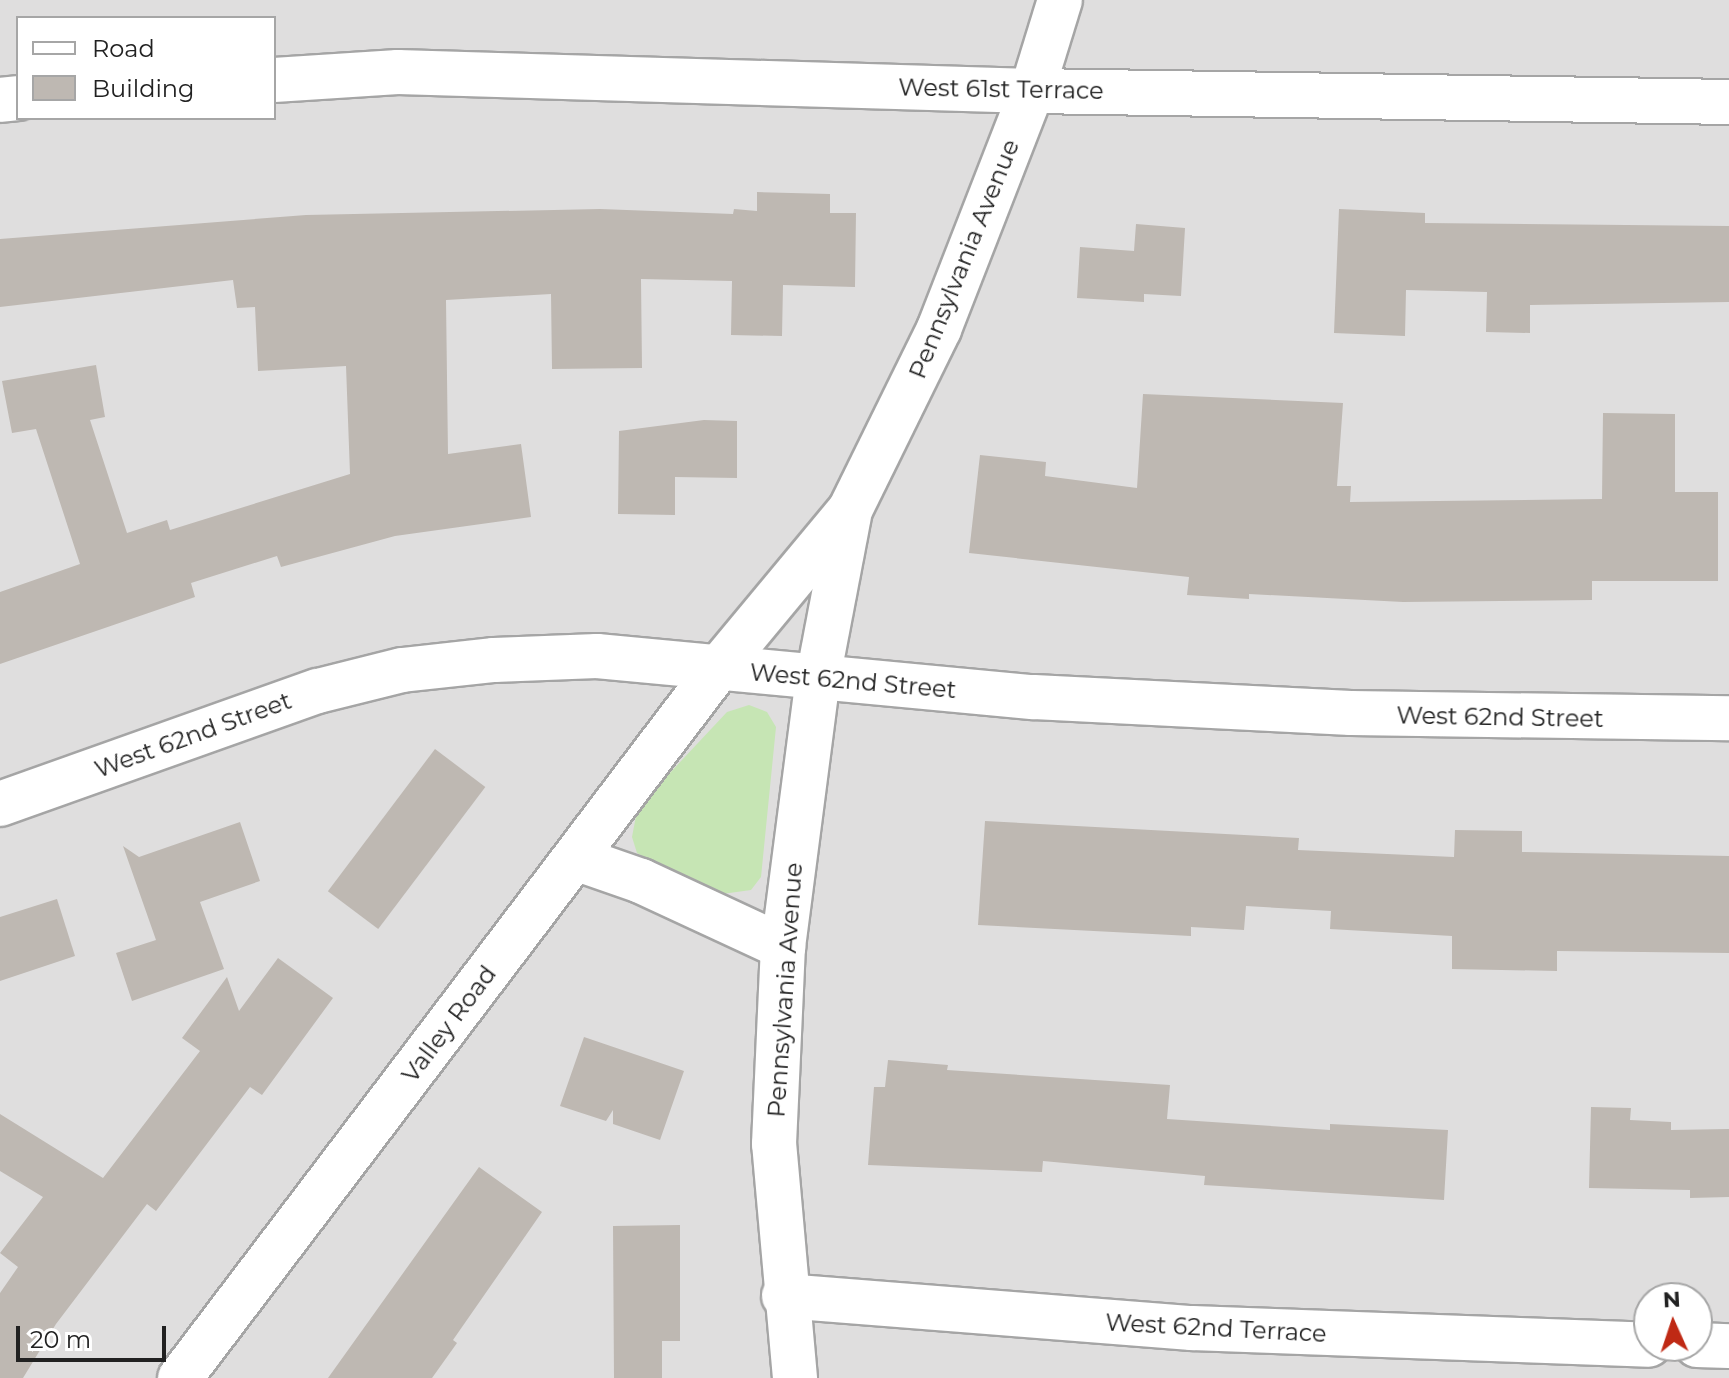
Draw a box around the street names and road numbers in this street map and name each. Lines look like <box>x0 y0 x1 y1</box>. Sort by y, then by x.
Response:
street label: West 61st Terrace <box>898 73 1104 105</box>
street label: Pennsylvania Avenue <box>903 135 1025 383</box>
street label: West 62nd Street <box>749 658 957 704</box>
street label: West 62nd Street <box>91 686 295 784</box>
street label: West 62nd Street <box>1396 701 1604 733</box>
street label: Pennsylvania Avenue <box>762 862 808 1118</box>
street label: Valley Road <box>396 960 502 1088</box>
street label: West 62nd Terrace <box>1105 1308 1327 1348</box>

